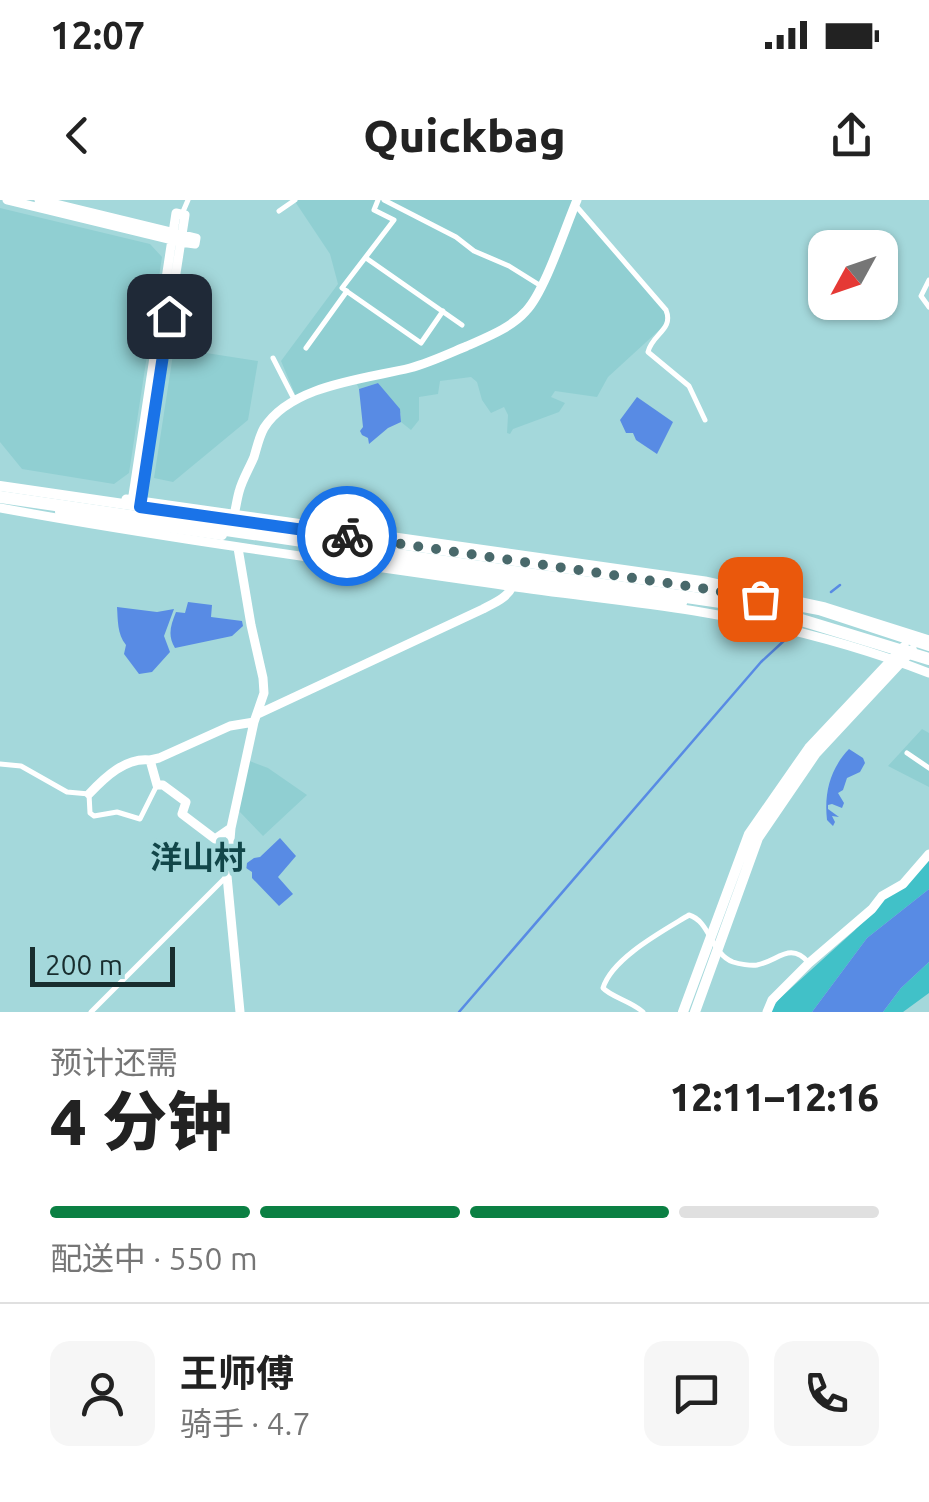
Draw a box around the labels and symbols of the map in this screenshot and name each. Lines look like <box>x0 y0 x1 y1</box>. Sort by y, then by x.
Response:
north arrow <box>808 230 898 320</box>
pin <box>127 274 212 359</box>
courier <box>297 486 397 586</box>
pin <box>718 557 803 642</box>
district label: 洋山村 <box>150 839 246 875</box>
scale bar <box>30 942 175 986</box>

